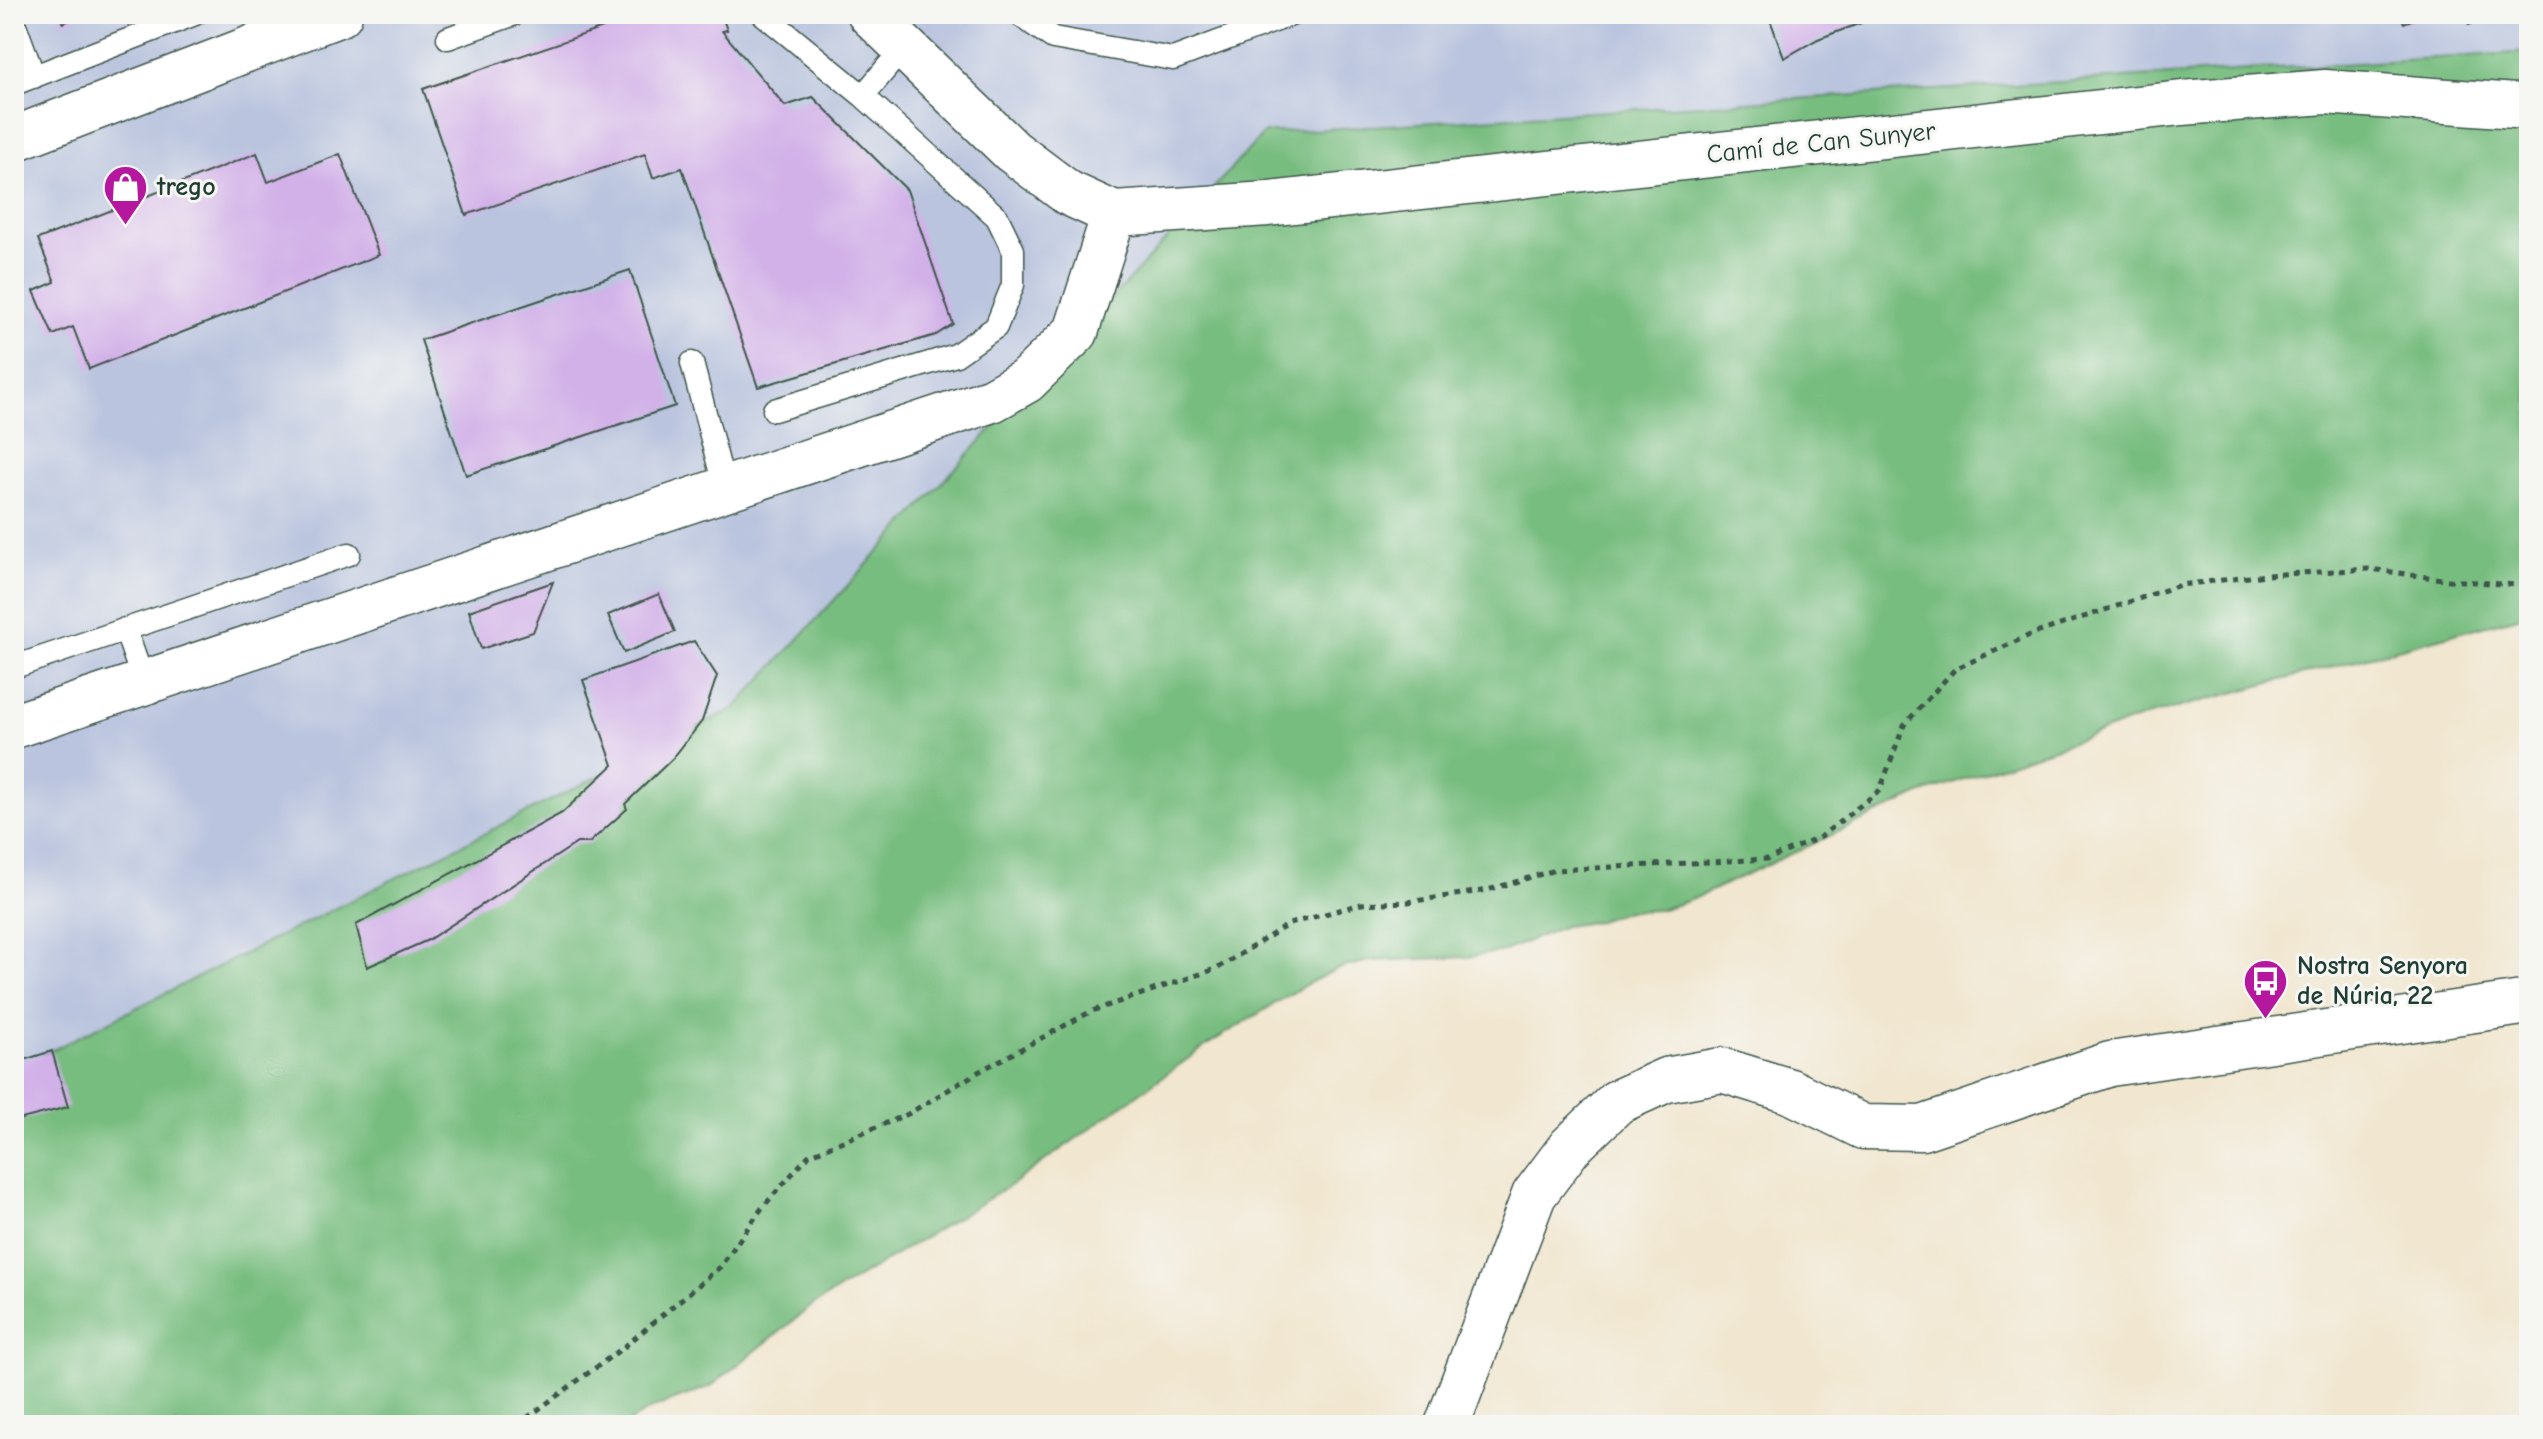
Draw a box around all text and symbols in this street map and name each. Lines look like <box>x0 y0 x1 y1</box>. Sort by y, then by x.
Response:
street label: Camí de Can Sunyer <box>1705 116 1938 170</box>
shop icon: trego <box>102 163 150 226</box>
place label: trego <box>156 172 216 202</box>
place label: Nostra Senyora de Núria, 22 <box>2297 951 2468 1011</box>
bus stop icon: Nostra Senyora de Núria, 22 <box>2242 957 2290 1020</box>

